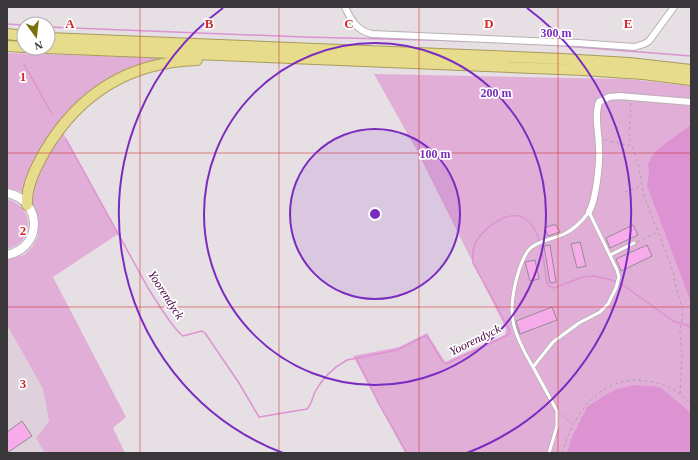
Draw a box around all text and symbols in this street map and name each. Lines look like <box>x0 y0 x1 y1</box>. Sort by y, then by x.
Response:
north arrow <box>16 16 56 56</box>
text: A <box>65 16 75 31</box>
text: B <box>205 16 214 31</box>
text: C <box>344 16 354 31</box>
text: D <box>484 16 494 31</box>
text: E <box>624 16 632 31</box>
text: 300 m <box>541 26 572 40</box>
text: N <box>33 39 44 52</box>
text: 1 <box>20 69 26 84</box>
text: 200 m <box>481 86 512 100</box>
text: 100 m <box>420 147 451 161</box>
centre of rings <box>368 207 382 221</box>
text: 2 <box>20 223 26 238</box>
water label: Yoorendyck <box>145 268 187 322</box>
water label: Yoorendyck <box>447 321 503 358</box>
text: 3 <box>20 376 27 391</box>

